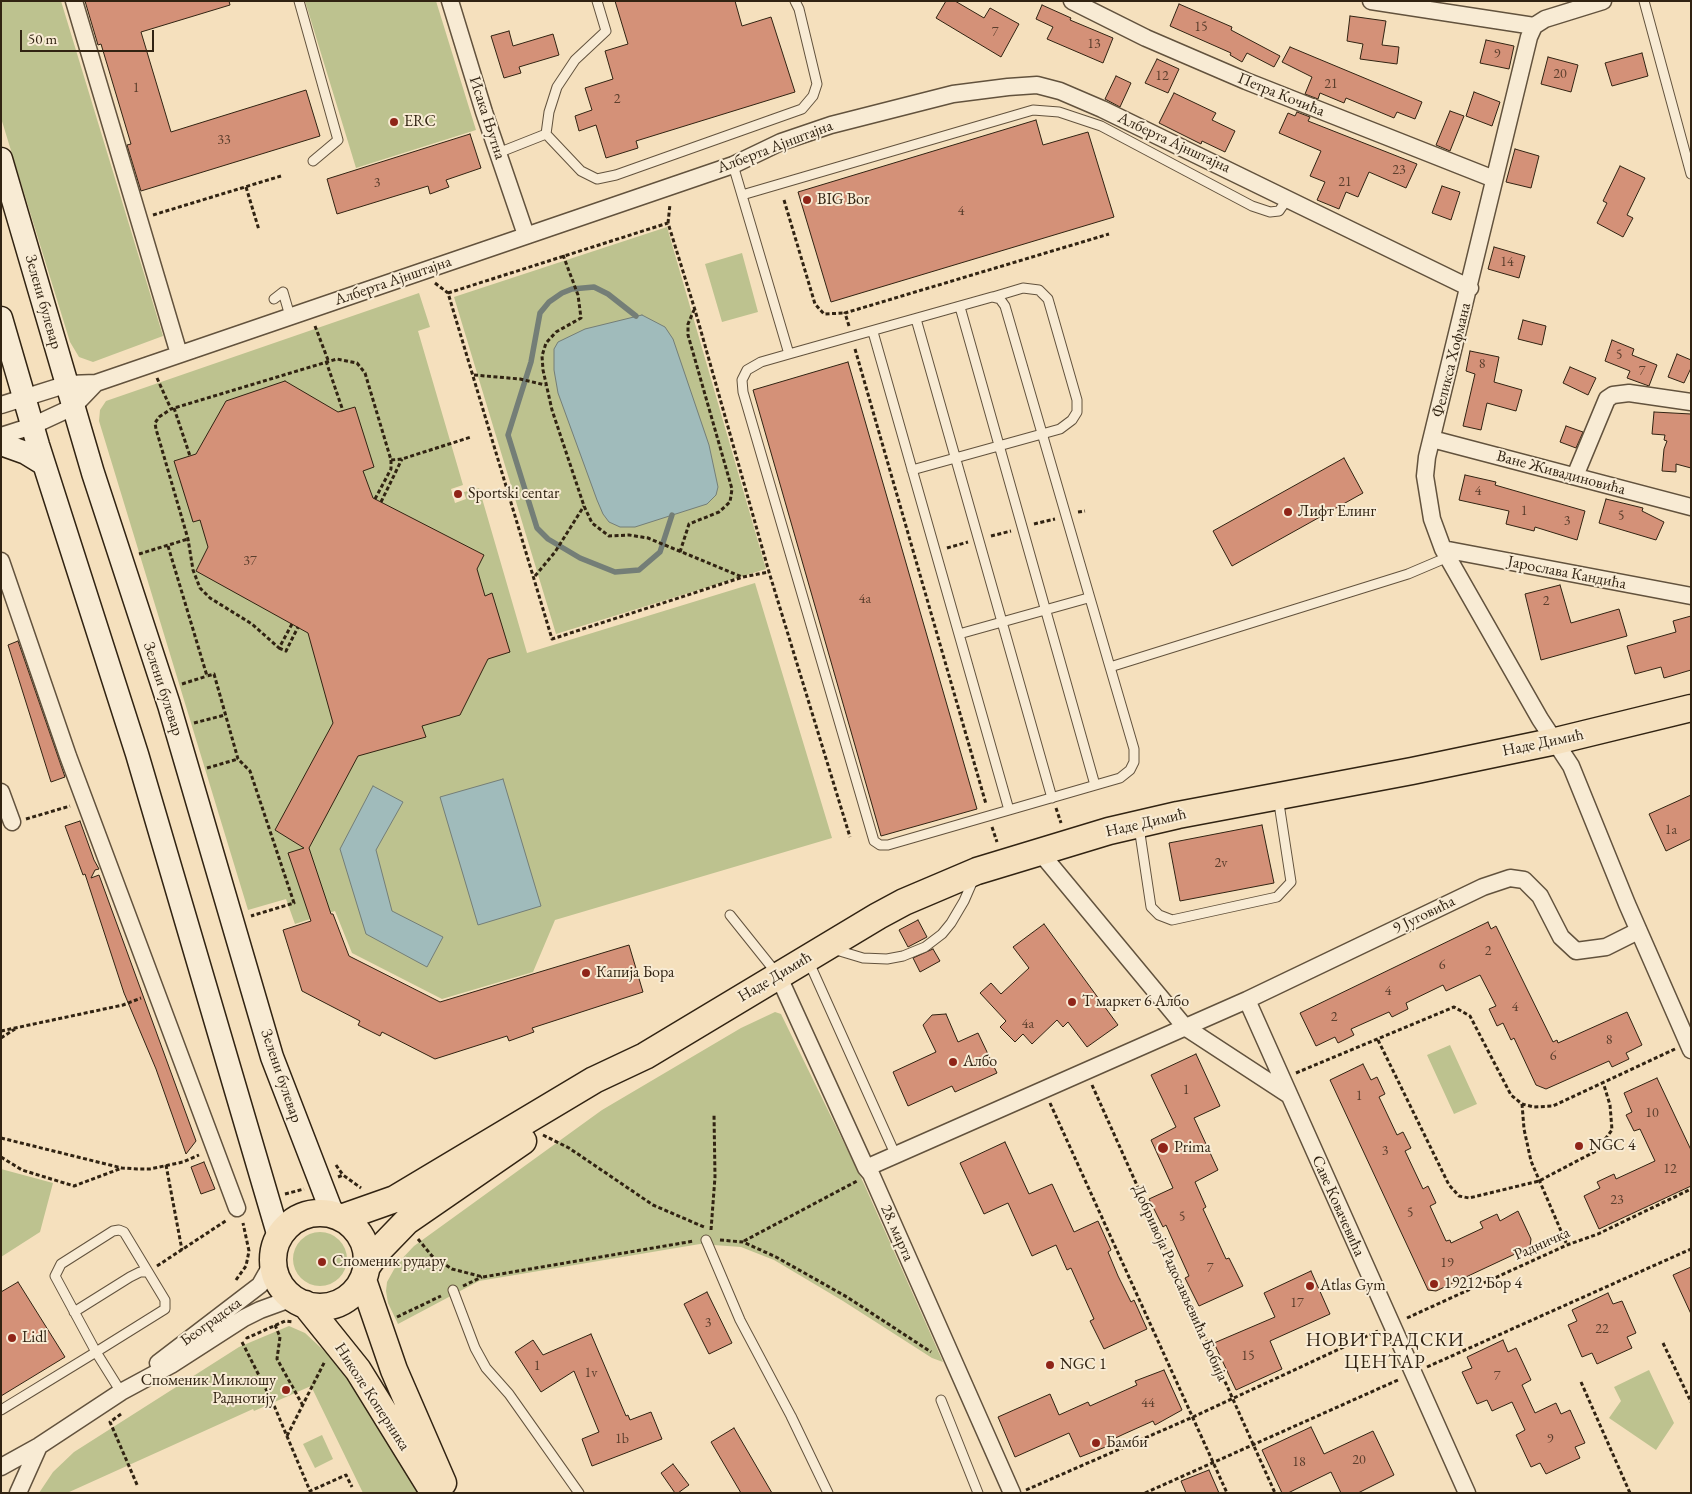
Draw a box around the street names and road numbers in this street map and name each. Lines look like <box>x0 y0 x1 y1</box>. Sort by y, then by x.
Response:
street label: Петра Кочића <box>1235 69 1327 121</box>
street label: Исака Њутна <box>465 74 509 162</box>
street label: Алберта Ајнштајна <box>1115 108 1233 178</box>
street label: Алберта Ајнштајна <box>714 116 836 178</box>
street label: Зелени булевар <box>20 252 66 352</box>
street label: Алберта Ајнштајна <box>332 252 454 310</box>
street label: Феликса Хофмана <box>1428 301 1476 419</box>
street label: Ване Живадиновића <box>1494 447 1628 499</box>
street label: Јарослава Кандића <box>1506 552 1628 594</box>
street label: Зелени булевар <box>139 640 187 738</box>
street label: Наде Димић <box>1501 725 1585 761</box>
street label: Наде Димић <box>1104 804 1188 842</box>
street label: 9 Југовића <box>1390 892 1458 938</box>
street label: Наде Димић <box>735 948 815 1006</box>
street label: Зелени булевар <box>256 1027 306 1125</box>
street label: Саве Ковачевића <box>1307 1153 1369 1259</box>
street label: Добривоја Радосављевића Бобија <box>1128 1182 1232 1384</box>
street label: 28. марта <box>876 1202 918 1264</box>
street label: Радничка <box>1511 1223 1573 1265</box>
street label: Београдска <box>177 1293 245 1351</box>
street label: Николе Коперника <box>330 1339 414 1455</box>

